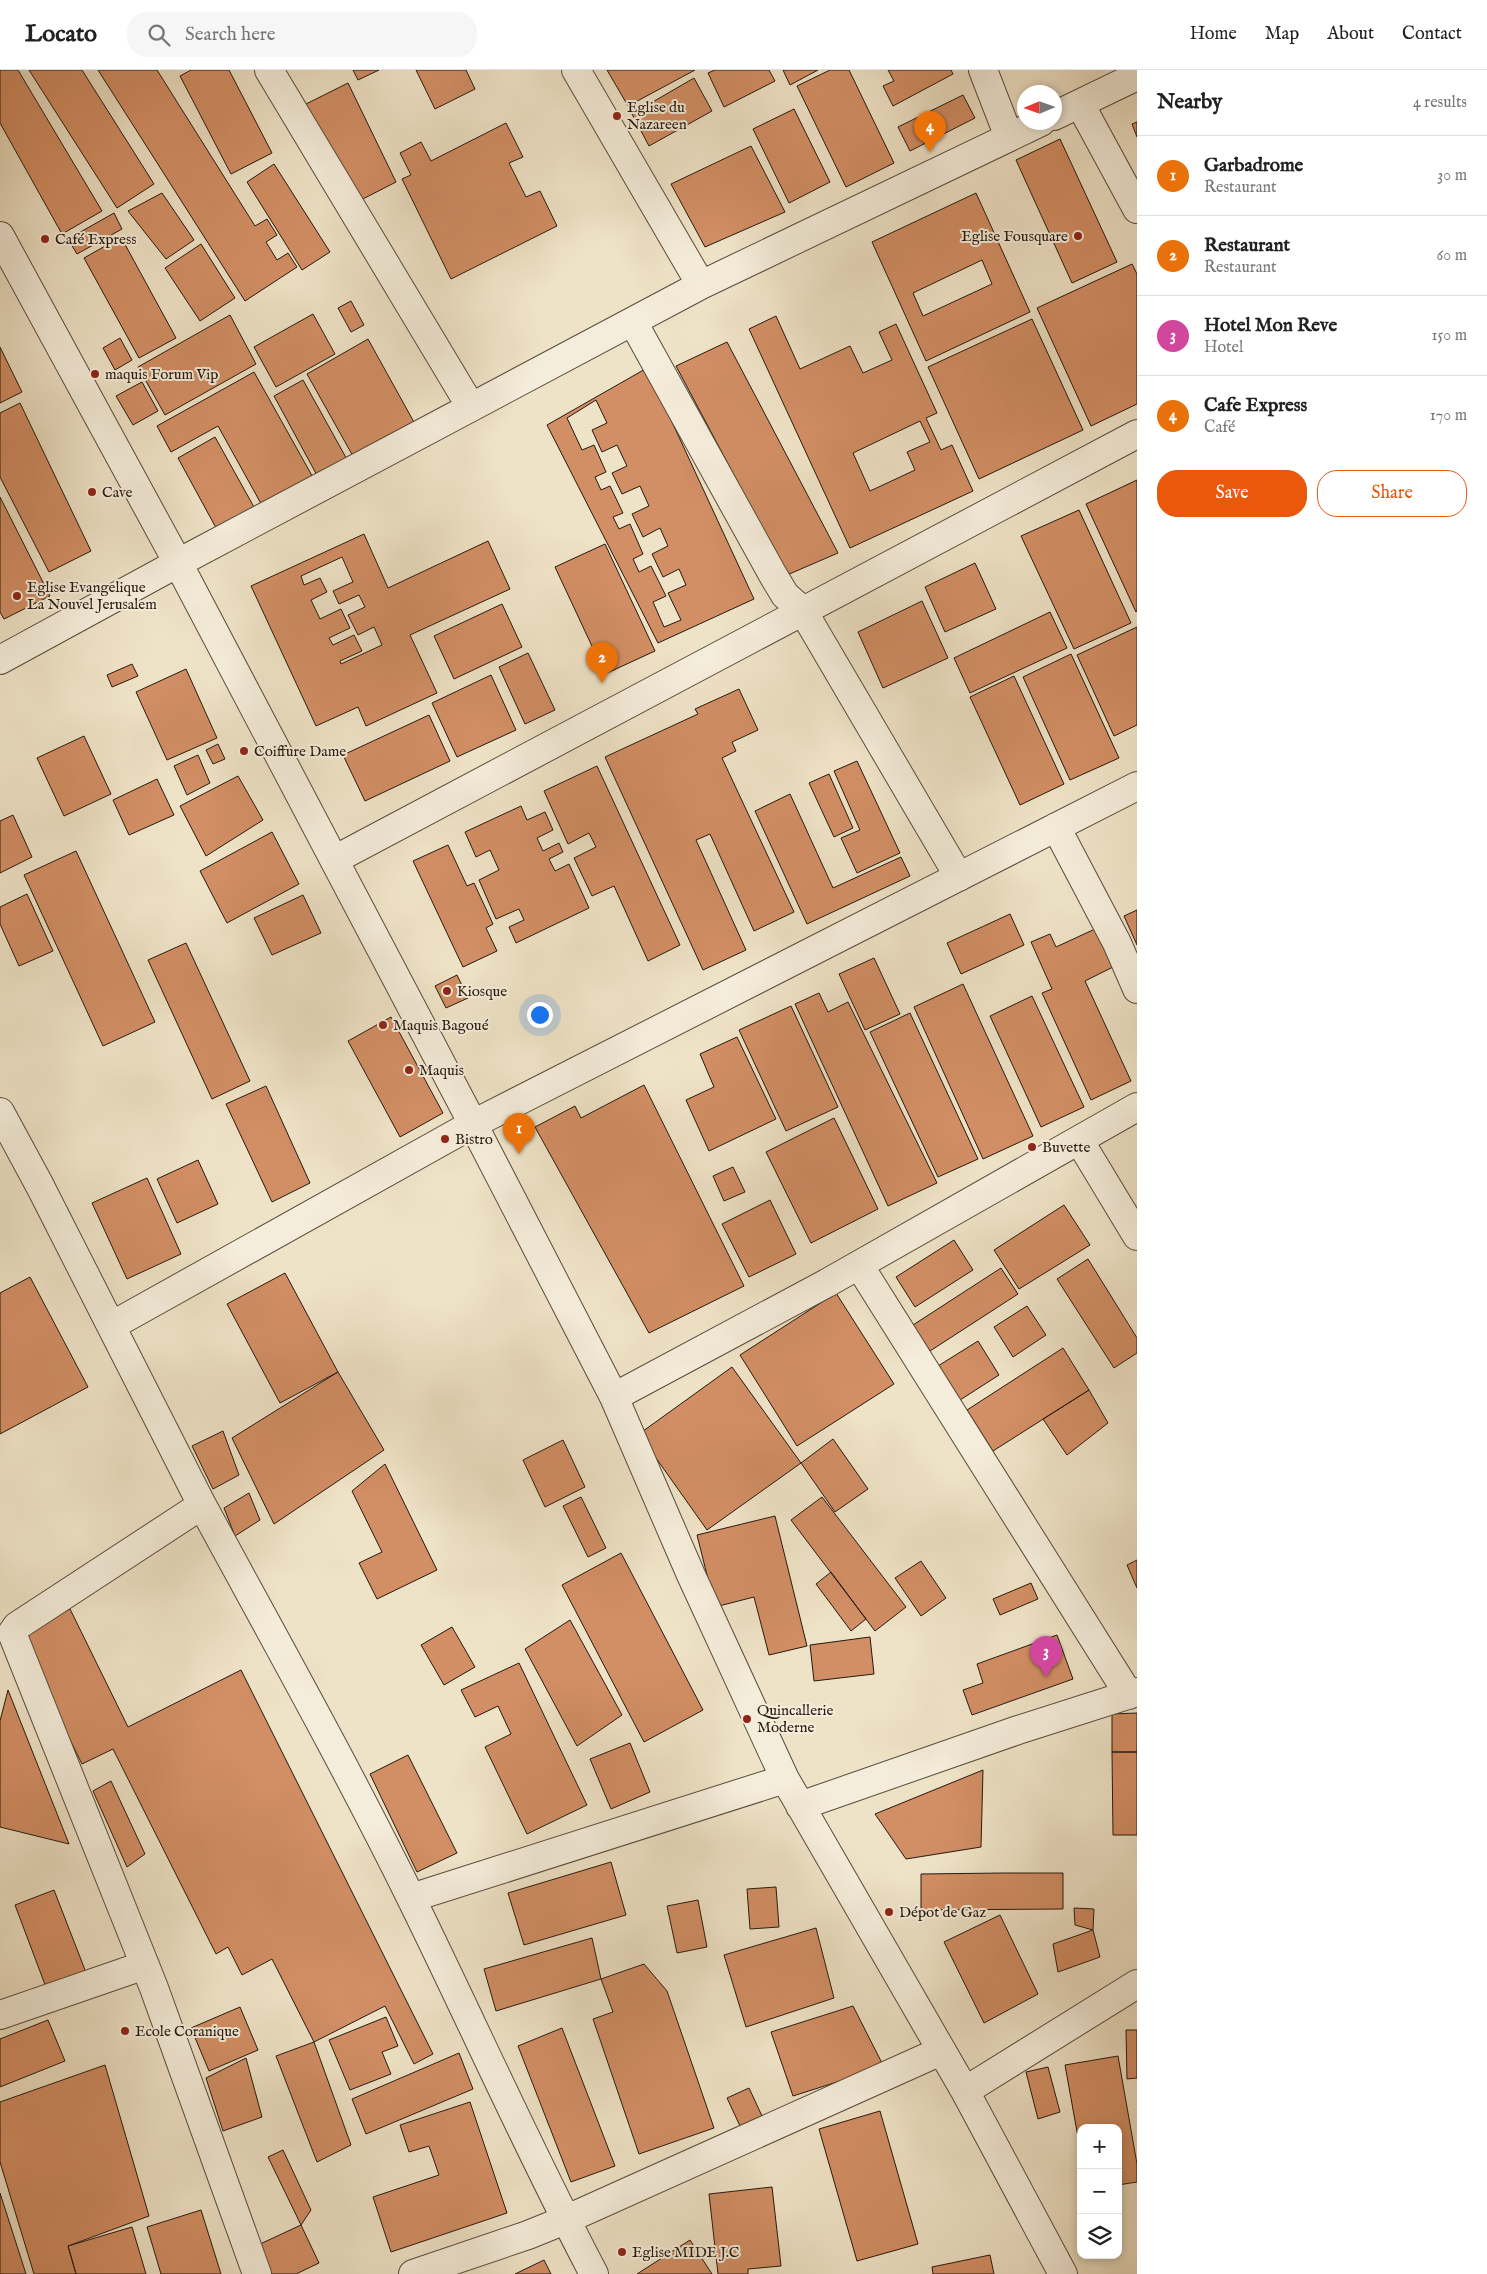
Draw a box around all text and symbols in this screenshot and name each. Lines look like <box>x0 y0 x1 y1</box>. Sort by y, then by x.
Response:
search box <box>127 12 477 57</box>
text: Locato <box>25 19 97 50</box>
icon: search <box>145 21 173 49</box>
text: Search here <box>185 23 276 47</box>
text: Home <box>1190 23 1237 46</box>
text: Map <box>1265 23 1299 46</box>
text: About <box>1327 23 1374 46</box>
text: Contact <box>1402 23 1462 46</box>
north arrow <box>1017 85 1062 130</box>
text: Nearby <box>1157 89 1222 116</box>
text: 4 results <box>1413 93 1467 113</box>
place label: Eglise du Nazareen <box>627 98 687 134</box>
marker: Eglise du Nazareen <box>611 110 623 122</box>
pin: 4 <box>914 111 946 152</box>
text: Garbadrome <box>1204 154 1303 178</box>
text: 1 <box>1170 166 1176 186</box>
text: 30 m <box>1437 166 1467 186</box>
text: Restaurant <box>1204 178 1277 198</box>
place label: Eglise Fousquare <box>961 227 1068 246</box>
place label: Café Express <box>55 230 136 249</box>
marker: Eglise Fousquare <box>1072 230 1084 242</box>
marker: Café Express <box>39 233 51 245</box>
text: Restaurant <box>1204 234 1290 258</box>
text: 2 <box>1169 246 1177 266</box>
text: 60 m <box>1437 246 1467 266</box>
text: Restaurant <box>1204 258 1277 278</box>
text: Hotel Mon Reve <box>1204 314 1337 338</box>
text: 3 <box>1170 326 1176 346</box>
text: 150 m <box>1432 326 1467 346</box>
text: Hotel <box>1204 338 1243 358</box>
place label: maquis Forum Vip <box>105 365 218 384</box>
marker: maquis Forum Vip <box>89 368 101 380</box>
text: Cafe Express <box>1204 394 1307 418</box>
text: 4 <box>1169 406 1177 426</box>
text: 170 m <box>1430 406 1467 426</box>
text: Café <box>1204 418 1235 438</box>
button: Save <box>1157 470 1307 517</box>
button: Share <box>1317 470 1467 517</box>
place label: Cave <box>102 483 133 502</box>
marker: Cave <box>86 486 98 498</box>
place label: Eglise Evangelique La Nouvel Jerusalem <box>27 578 157 614</box>
marker: Eglise Evangelique La Nouvel Jerusalem <box>11 590 23 602</box>
pin: 2 <box>586 642 618 683</box>
place label: Coiffure Dame <box>254 742 346 761</box>
marker: Coiffure Dame <box>238 745 250 757</box>
place label: Kiosque <box>457 982 507 1001</box>
marker: Kiosque <box>441 985 453 997</box>
your location <box>527 1002 553 1028</box>
place label: Maquis Bagoué <box>393 1016 489 1035</box>
marker: Maquis Bagoué <box>377 1019 389 1031</box>
place label: Maquis <box>419 1061 464 1080</box>
marker: Maquis <box>403 1064 415 1076</box>
pin: 1 <box>503 1113 535 1154</box>
place label: Bistro <box>455 1130 493 1149</box>
marker: Bistro <box>439 1133 451 1145</box>
place label: Buvette <box>1042 1138 1090 1157</box>
marker: Buvette <box>1026 1141 1038 1153</box>
pin: 3 <box>1030 1636 1062 1677</box>
place label: Quincallerie Moderne <box>757 1701 833 1737</box>
marker: Quincallerie Moderne <box>741 1713 753 1725</box>
place label: Dépot de Gaz <box>899 1903 986 1922</box>
marker: Dépot de Gaz <box>883 1906 895 1918</box>
place label: Ecole Coranique <box>135 2022 239 2041</box>
marker: Ecole Coranique <box>119 2025 131 2037</box>
map controls <box>1077 2124 1122 2259</box>
button: + <box>1077 2124 1122 2169</box>
button: − <box>1077 2169 1122 2214</box>
button: layers <box>1077 2214 1122 2259</box>
place label: Eglise MIDE J.C <box>632 2243 740 2262</box>
marker: Eglise MIDE J.C <box>616 2246 628 2258</box>

